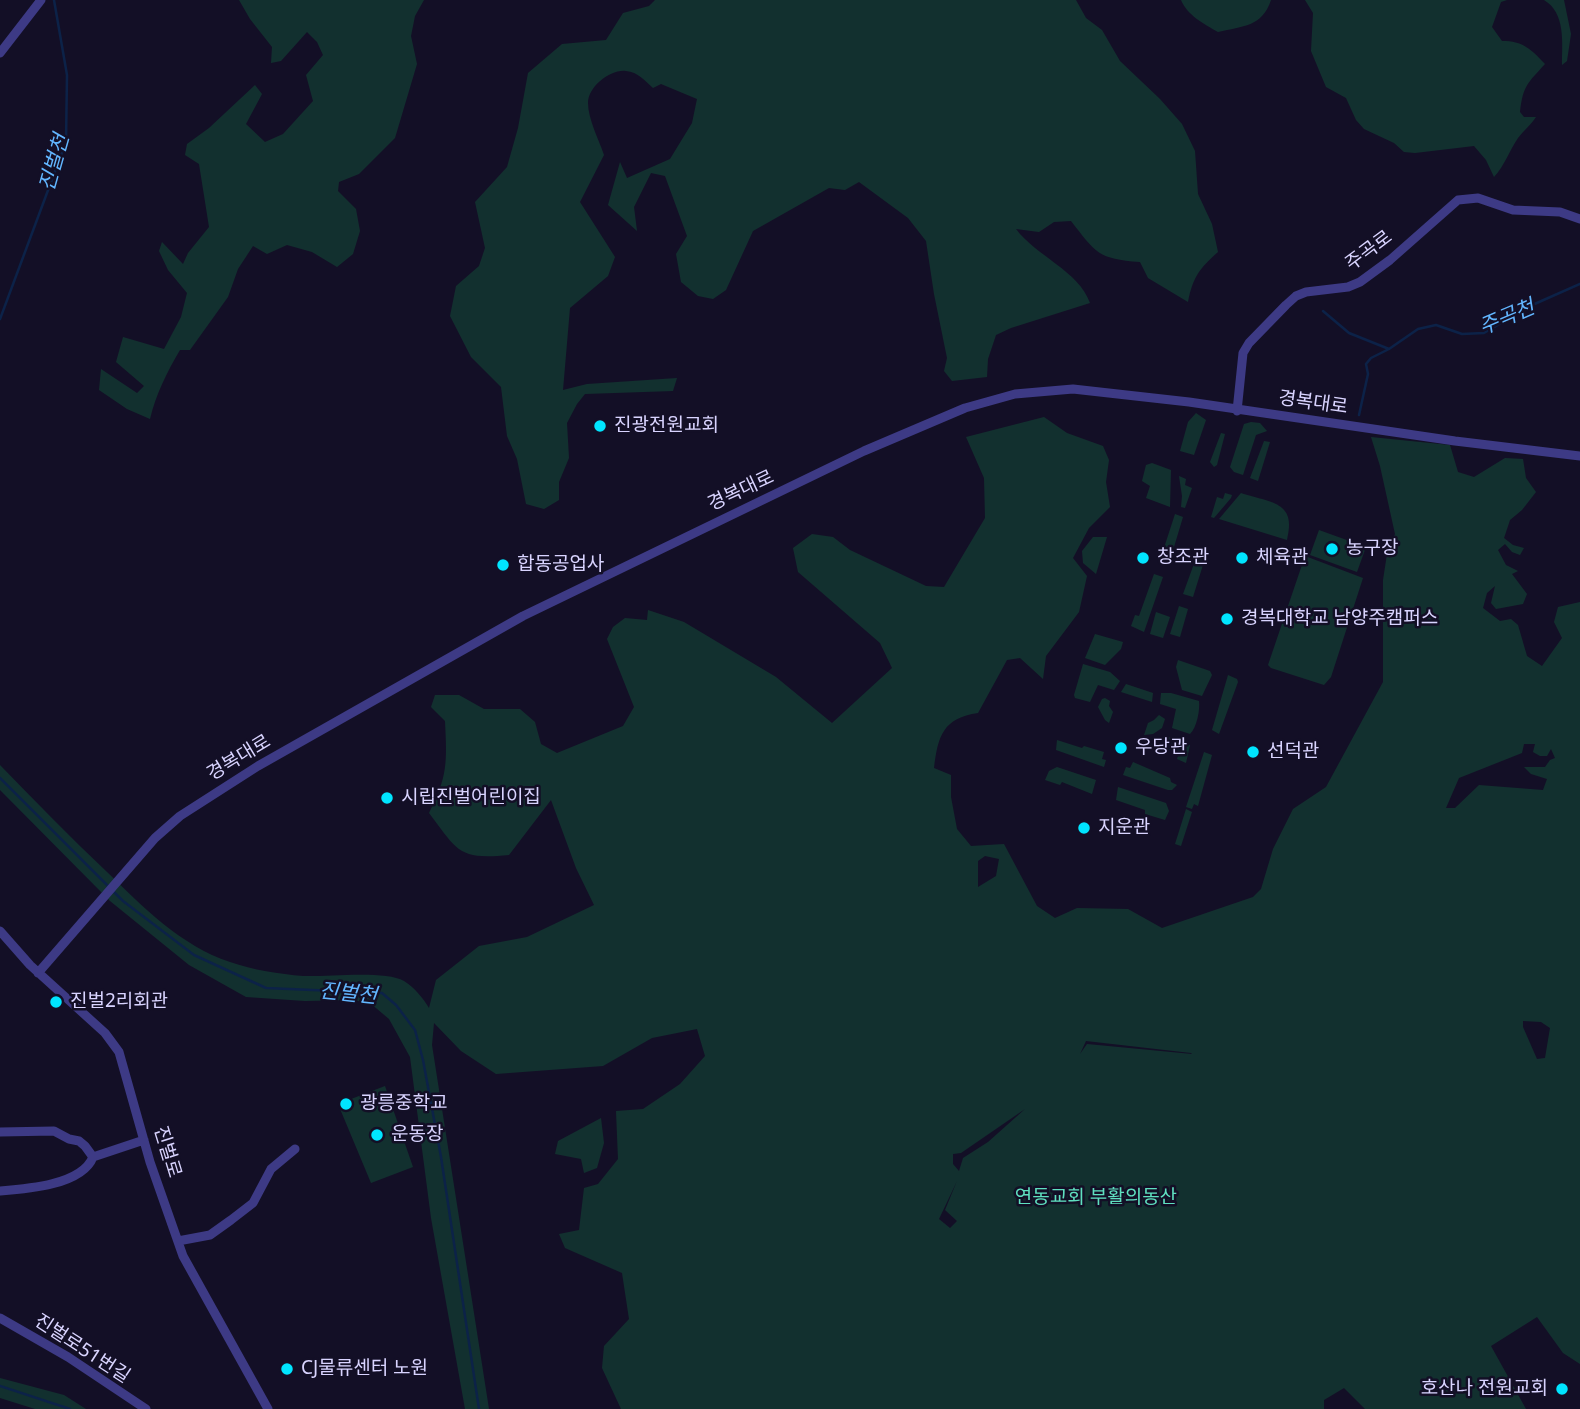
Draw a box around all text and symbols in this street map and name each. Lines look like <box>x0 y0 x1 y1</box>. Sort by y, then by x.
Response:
water label: 진벌천 <box>35 132 75 194</box>
street label: 주곡로 <box>1341 226 1397 276</box>
water label: 주곡천 <box>1475 295 1539 341</box>
street label: 경복대로 <box>1277 387 1349 419</box>
place label: 진광전원교회 <box>614 415 719 437</box>
marker: 진광전원교회 <box>592 418 608 434</box>
street label: 경복대로 <box>704 466 778 516</box>
place label: 농구장 <box>1346 538 1398 560</box>
marker: 농구장 <box>1324 541 1340 557</box>
place label: 창조관 <box>1157 547 1209 569</box>
place label: 체육관 <box>1256 547 1308 569</box>
marker: 창조관 <box>1135 550 1151 566</box>
marker: 체육관 <box>1234 550 1250 566</box>
place label: 합동공업사 <box>517 554 604 576</box>
marker: 합동공업사 <box>495 557 511 573</box>
place label: 경복대학교 남양주캠퍼스 <box>1241 608 1438 630</box>
marker: 경복대학교 남양주캠퍼스 <box>1219 611 1235 627</box>
street label: 경복대로 <box>203 730 275 786</box>
place label: 우당관 <box>1135 737 1187 759</box>
marker: 우당관 <box>1113 740 1129 756</box>
place label: 선덕관 <box>1267 741 1319 763</box>
marker: 선덕관 <box>1245 744 1261 760</box>
place label: 시립진벌어린이집 <box>401 787 541 809</box>
marker: 시립진벌어린이집 <box>379 790 395 806</box>
place label: 지운관 <box>1098 817 1150 839</box>
marker: 지운관 <box>1076 820 1092 836</box>
water label: 진벌천 <box>318 978 378 1010</box>
place label: 진벌2리회관 <box>70 991 168 1013</box>
marker: 진벌2리회관 <box>48 994 64 1010</box>
place label: 광릉중학교 <box>360 1093 447 1115</box>
marker: 광릉중학교 <box>338 1096 354 1112</box>
street label: 진벌로 <box>148 1124 186 1180</box>
place label: 운동장 <box>391 1124 443 1146</box>
marker: 운동장 <box>369 1127 385 1143</box>
park label: 연동교회 부활의동산 <box>1015 1187 1177 1209</box>
street label: 진벌로51번길 <box>30 1310 134 1388</box>
place label: CJ물류센터 노원 <box>301 1358 428 1380</box>
marker: CJ물류센터 노원 <box>279 1361 295 1377</box>
place label: 호산나 전원교회 <box>1421 1378 1548 1400</box>
marker: 호산나 전원교회 <box>1554 1381 1570 1397</box>

